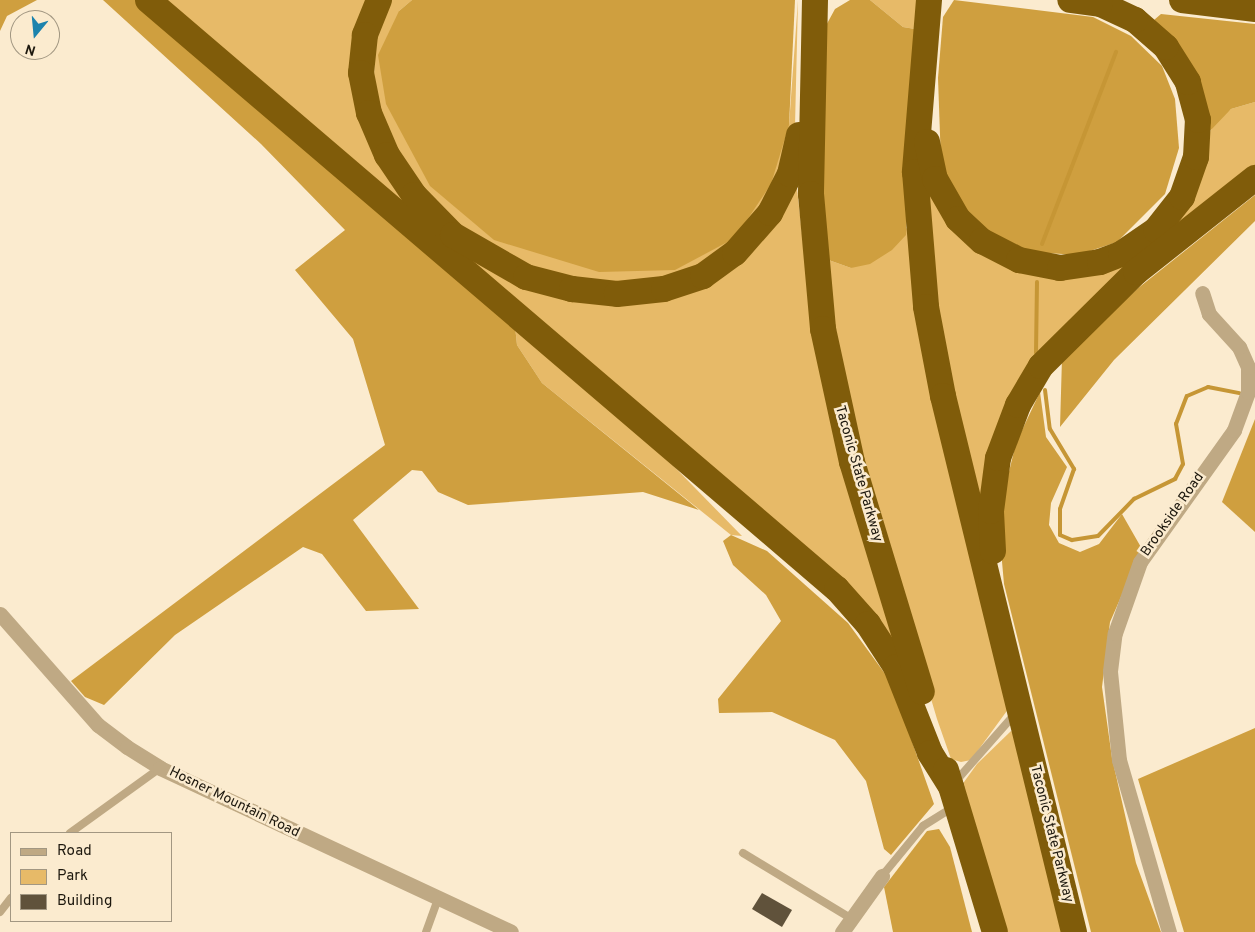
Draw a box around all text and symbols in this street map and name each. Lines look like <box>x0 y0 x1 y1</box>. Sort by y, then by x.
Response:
north arrow <box>10 10 60 60</box>
text: N <box>23 39 38 58</box>
street label: Taconic State Parkway <box>830 404 886 544</box>
street label: Brookside Road <box>1138 470 1208 560</box>
street label: Taconic State Parkway <box>1026 763 1076 905</box>
street label: Hosner Mountain Road <box>166 764 302 842</box>
legend <box>10 832 172 922</box>
text: Road <box>57 842 92 861</box>
text: Park <box>57 867 88 886</box>
text: Building <box>57 892 112 911</box>

